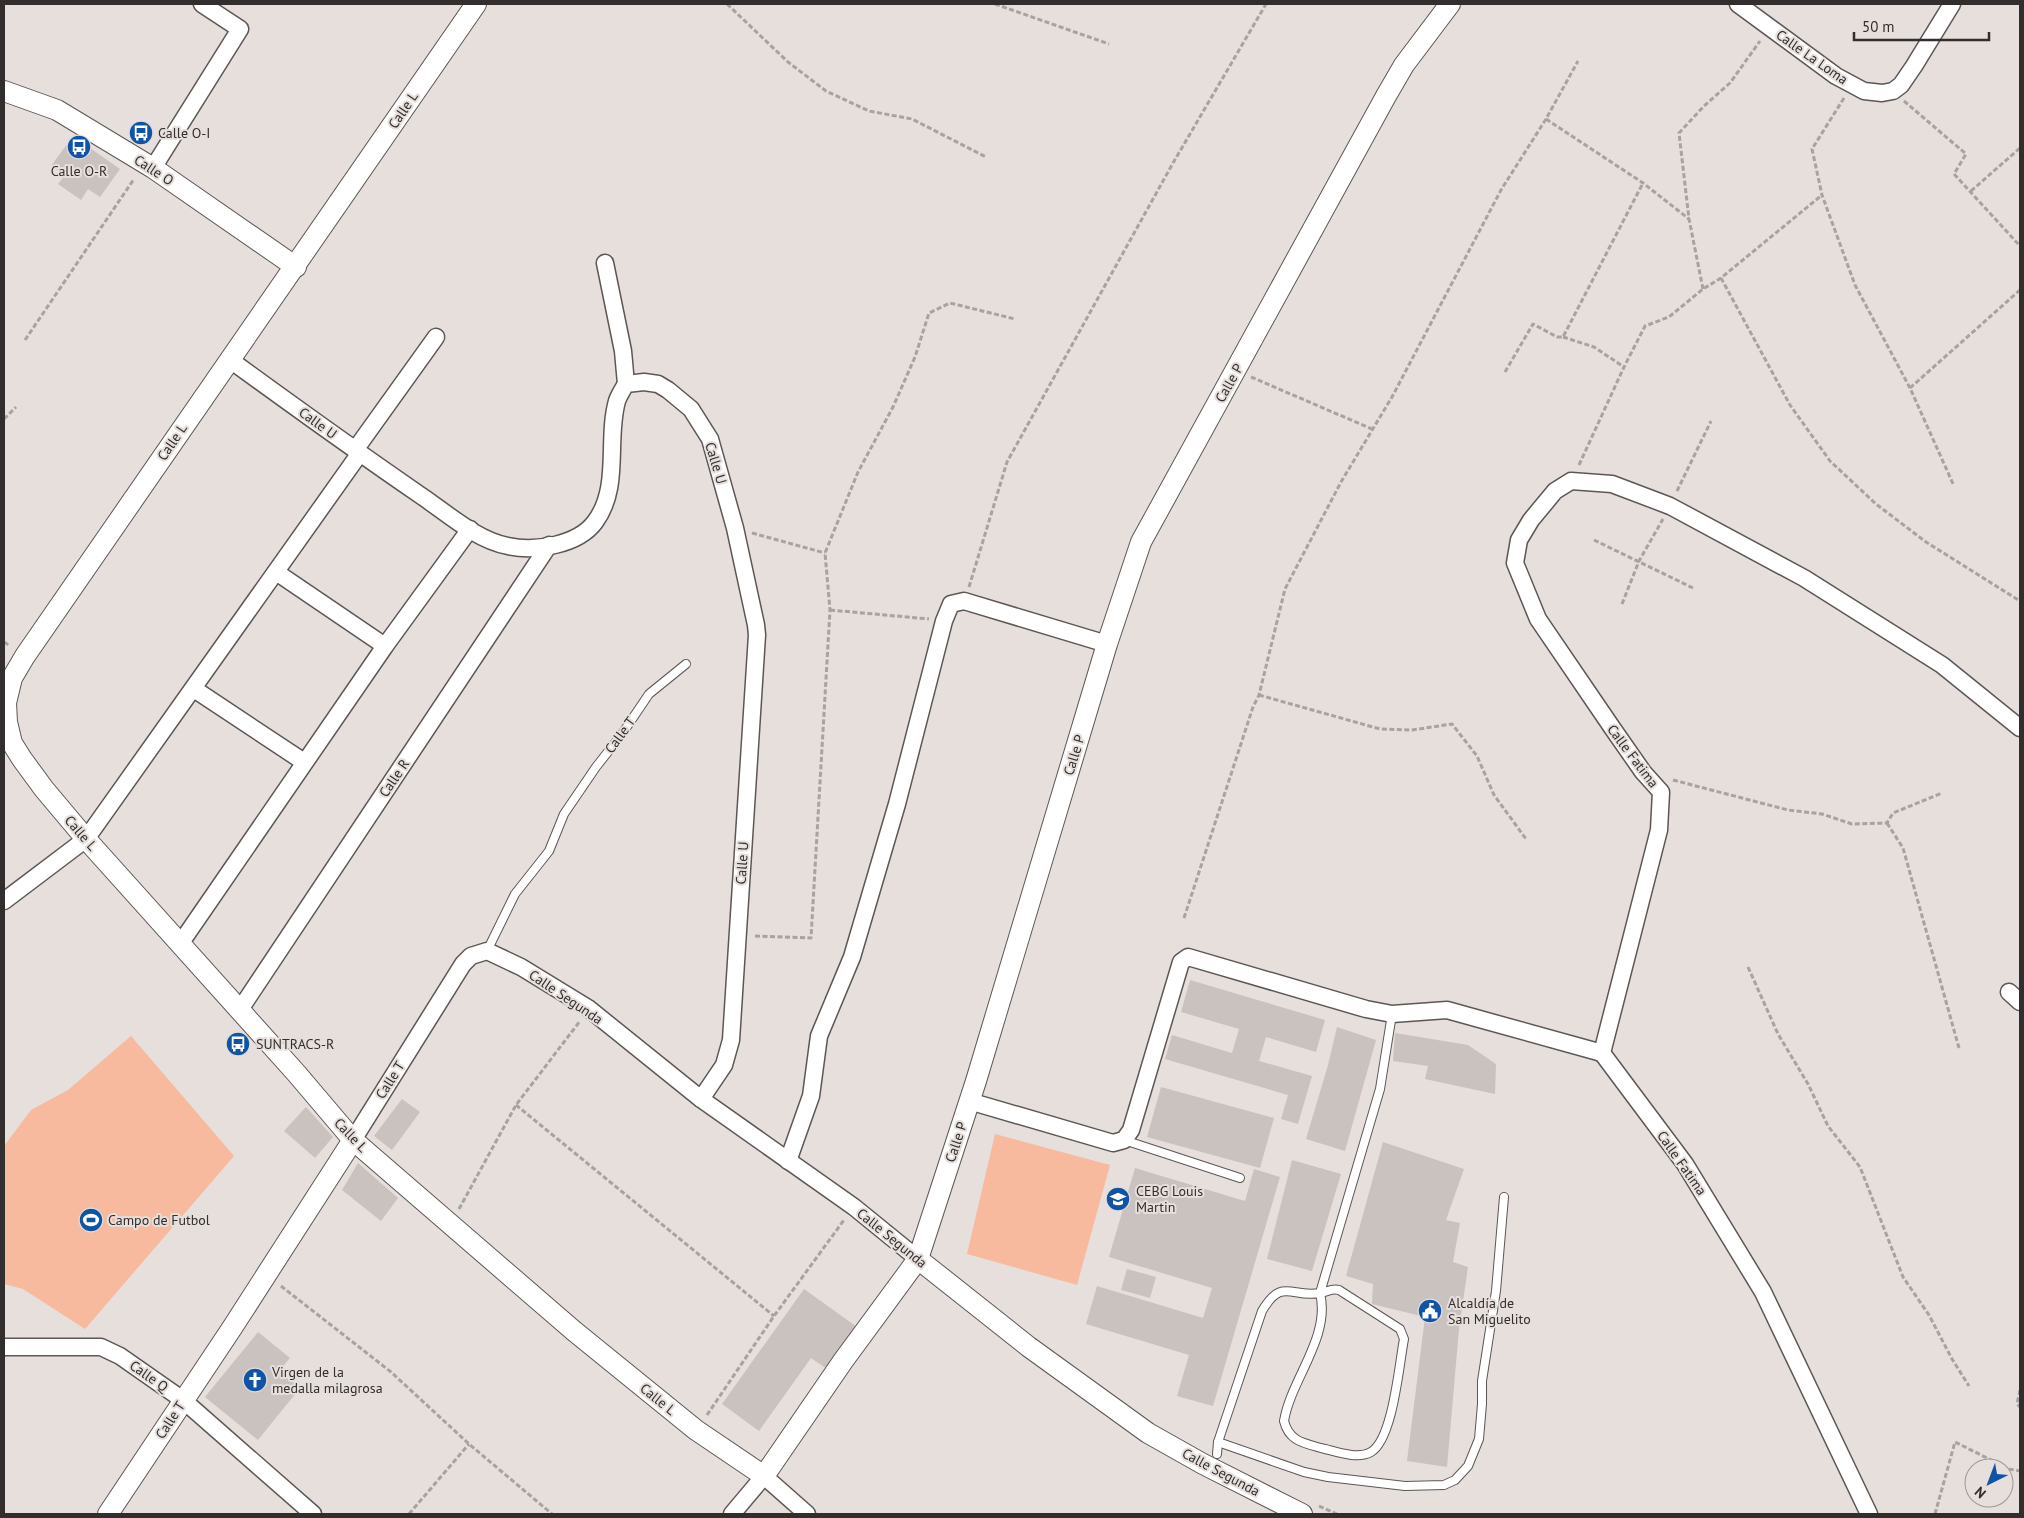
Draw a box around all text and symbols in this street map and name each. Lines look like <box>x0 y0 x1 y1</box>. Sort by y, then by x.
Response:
scale bar <box>1854 10 1989 42</box>
text: 50 m <box>1862 17 1895 36</box>
street label: Calle La Loma <box>1773 26 1851 88</box>
street label: Calle L <box>384 88 422 132</box>
bus stop icon: Calle O-I <box>128 120 154 146</box>
place label: Calle O-I <box>158 124 210 142</box>
bus stop icon: Calle O-R <box>66 134 92 160</box>
street label: Calle O <box>131 151 177 189</box>
place label: Calle O-R <box>51 162 107 180</box>
street label: Calle P <box>1211 360 1247 406</box>
street label: Calle U <box>295 403 341 443</box>
street label: Calle L <box>153 420 191 464</box>
street label: Calle U <box>701 440 731 486</box>
street label: Calle T <box>601 713 639 757</box>
street label: Calle Fatima <box>1603 721 1663 791</box>
street label: Calle P <box>1059 732 1089 778</box>
street label: Calle R <box>375 756 413 800</box>
street label: Calle L <box>61 812 101 854</box>
street label: Calle U <box>732 841 752 885</box>
street label: Calle Segunda <box>526 966 606 1028</box>
bus stop icon: SUNTRACS-R <box>225 1031 251 1057</box>
place label: SUNTRACS-R <box>256 1035 334 1053</box>
street label: Calle T <box>371 1058 409 1102</box>
street label: Calle L <box>330 1114 372 1156</box>
street label: Calle P <box>941 1119 971 1165</box>
street label: Calle Fatima <box>1653 1127 1711 1199</box>
place label: CEBG Louis Martin <box>1136 1182 1203 1216</box>
school or university icon: CEBG Louis Martin <box>1105 1186 1131 1212</box>
street label: Calle Segunda <box>853 1204 931 1272</box>
sports icon: Campo de Futbol <box>78 1207 104 1233</box>
place label: Campo de Futbol <box>108 1211 210 1229</box>
place label: Alcaldía de San Miguelito <box>1448 1294 1531 1328</box>
public building icon: Alcaldía de San Miguelito <box>1417 1298 1443 1324</box>
street label: Calle Q <box>126 1356 172 1396</box>
place label: Virgen de la medalla milagrosa <box>271 1363 383 1397</box>
church icon: Virgen de la medalla milagrosa <box>242 1367 268 1393</box>
street label: Calle L <box>636 1379 680 1419</box>
street label: Calle T <box>151 1398 189 1442</box>
street label: Calle Segunda <box>1179 1444 1263 1500</box>
north arrow <box>1964 1458 2014 1508</box>
text: N <box>1971 1483 1990 1502</box>

